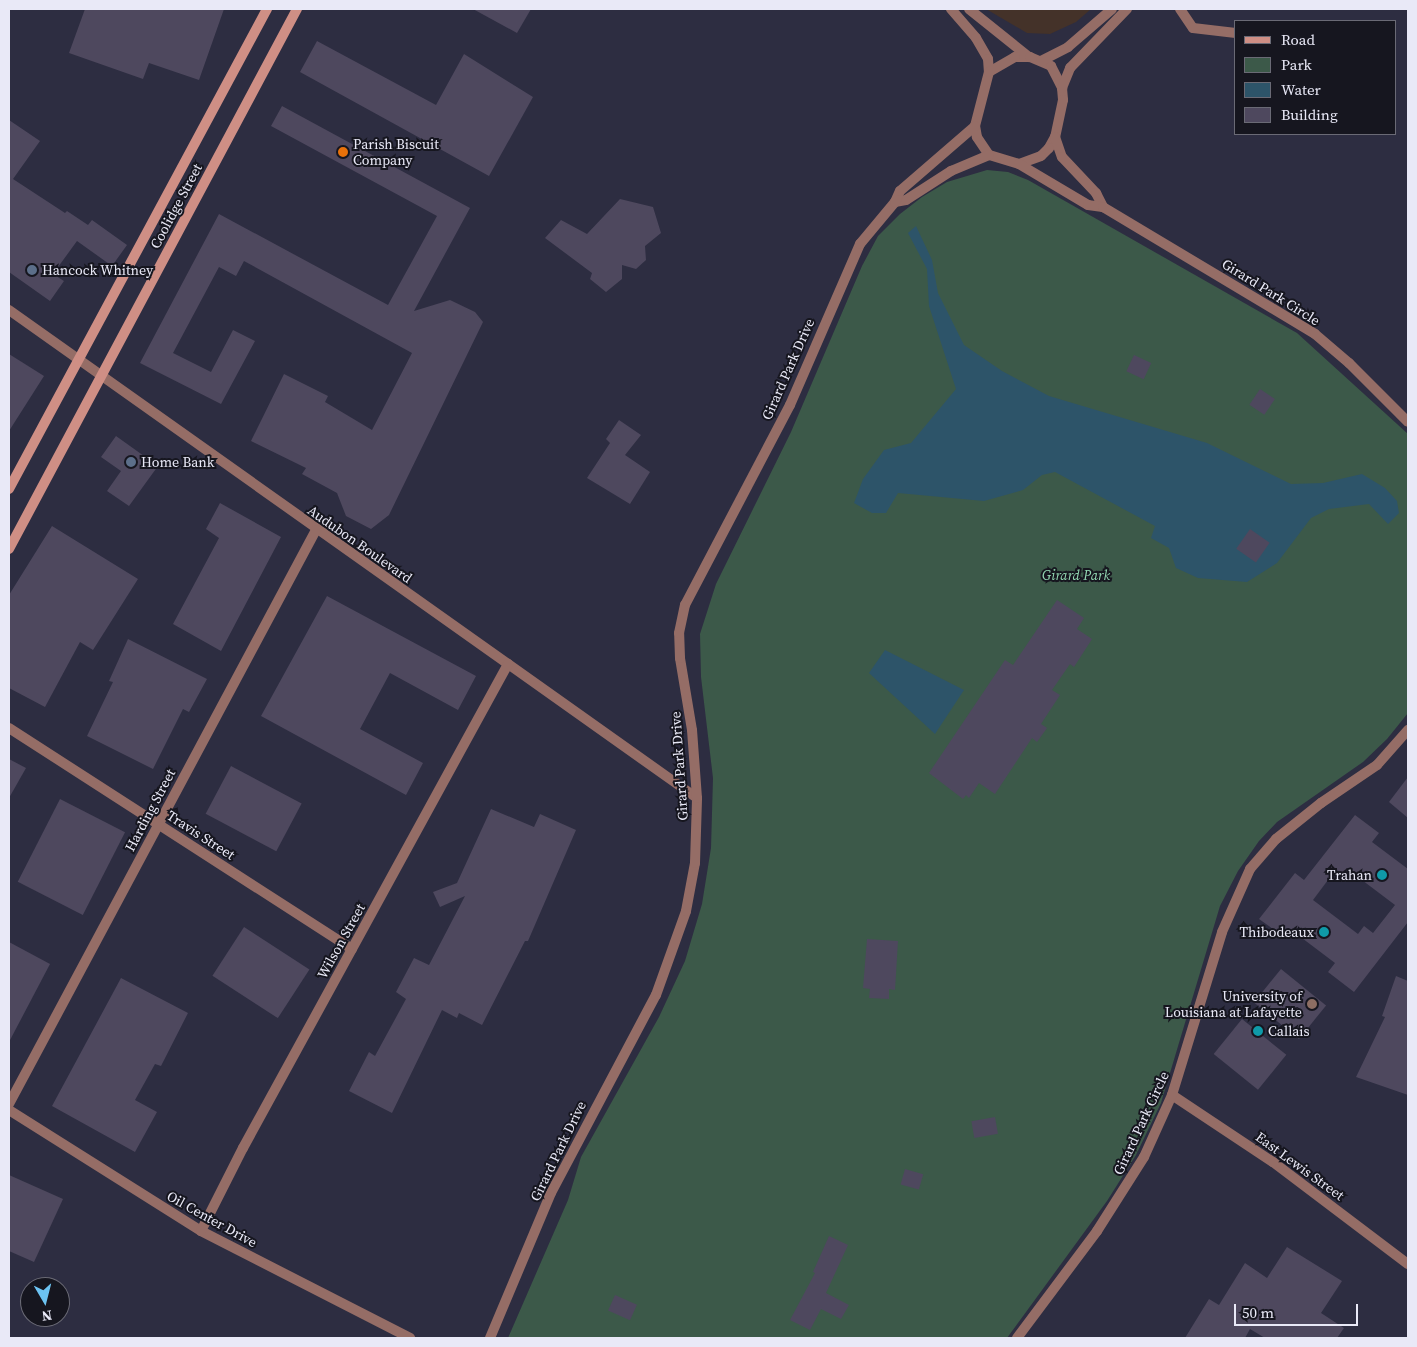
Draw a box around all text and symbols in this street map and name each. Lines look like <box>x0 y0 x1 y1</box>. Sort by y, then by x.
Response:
legend <box>1234 20 1397 135</box>
text: Road <box>1281 29 1315 50</box>
text: Park <box>1281 54 1312 75</box>
text: Water <box>1281 79 1321 100</box>
text: Building <box>1281 104 1338 125</box>
place label: Parish Biscuit Company <box>353 136 439 168</box>
marker: Parish Biscuit Company <box>337 146 349 158</box>
street label: Coolidge Street <box>147 161 205 251</box>
street label: Girard Park Circle <box>1219 255 1323 329</box>
place label: Hancock Whitney <box>42 262 154 278</box>
marker: Hancock Whitney <box>26 264 38 276</box>
street label: Girard Park Drive <box>758 316 818 422</box>
place label: Home Bank <box>141 454 214 470</box>
marker: Home Bank <box>125 456 137 468</box>
street label: Audubon Boulevard <box>304 502 416 586</box>
park label: Girard Park <box>1042 567 1110 583</box>
street label: Girard Park Drive <box>667 711 691 821</box>
street label: Harding Street <box>121 766 179 854</box>
street label: Travis Street <box>164 807 238 863</box>
place label: Trahan <box>1327 867 1372 883</box>
marker: Trahan <box>1376 869 1388 881</box>
street label: Wilson Street <box>313 901 369 981</box>
place label: Thibodeaux <box>1240 924 1314 940</box>
marker: Thibodeaux <box>1318 926 1330 938</box>
place label: University of Louisiana at Lafayette <box>1165 988 1302 1020</box>
marker: University of Louisiana at Lafayette <box>1306 998 1318 1010</box>
place label: Callais <box>1268 1023 1310 1039</box>
marker: Callais <box>1252 1025 1264 1037</box>
street label: Girard Park Circle <box>1110 1069 1172 1177</box>
street label: Girard Park Drive <box>526 1098 590 1204</box>
street label: East Lewis Street <box>1253 1128 1347 1204</box>
street label: Oil Center Drive <box>164 1187 260 1251</box>
north arrow <box>20 1277 70 1327</box>
scale bar <box>1237 1294 1361 1326</box>
text: 50 m <box>1242 1302 1274 1323</box>
text: N <box>41 1305 53 1326</box>

